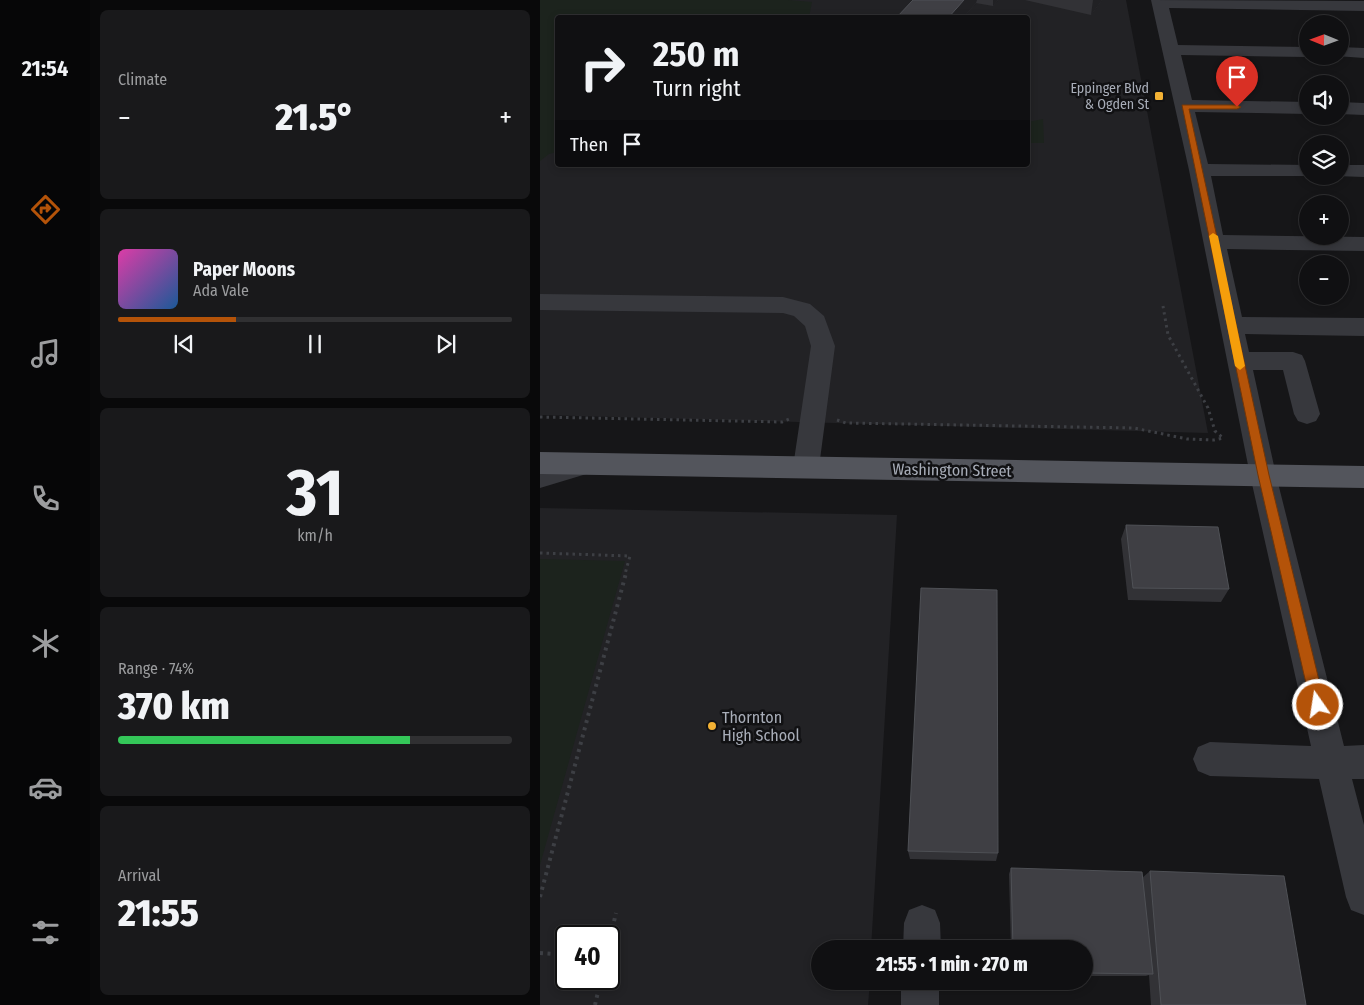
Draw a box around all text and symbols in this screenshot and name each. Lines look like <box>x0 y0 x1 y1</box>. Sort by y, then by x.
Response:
north arrow <box>1299 15 1349 65</box>
map controls <box>1299 15 1349 305</box>
text: 250 m <box>653 33 740 75</box>
icon: right <box>570 35 635 100</box>
text: 21:54 <box>22 55 68 82</box>
pin <box>1216 56 1258 107</box>
icon: arrive <box>1223 63 1251 91</box>
text: Climate <box>118 70 167 89</box>
text: Turn right <box>653 75 741 102</box>
button: sound <box>1299 75 1349 125</box>
place label: Eppinger Blvd & Ogden St <box>1070 80 1149 113</box>
marker: Eppinger Blvd & Ogden St <box>1153 90 1165 102</box>
text: 21.5° <box>275 94 355 140</box>
text: − <box>118 101 131 134</box>
text: + <box>499 101 512 134</box>
icon: arrive <box>618 130 646 158</box>
text: Then <box>570 133 608 156</box>
button: layers <box>1299 135 1349 185</box>
icon: directions <box>28 192 63 227</box>
button: + <box>1299 195 1349 245</box>
button: − <box>1299 255 1349 305</box>
text: Paper Moons <box>193 258 295 281</box>
text: Ada Vale <box>193 281 249 300</box>
icon: previous <box>170 330 198 358</box>
icon: pause <box>301 330 329 358</box>
icon: next <box>432 330 460 358</box>
icon: music <box>28 336 63 371</box>
text: 31 <box>287 454 343 532</box>
street label: Washington Street <box>892 459 1013 481</box>
icon: phone <box>28 481 63 516</box>
text: km/h <box>297 526 333 545</box>
icon: climate <box>28 626 63 661</box>
text: Range · 74% <box>118 659 194 678</box>
position arrow <box>1291 678 1343 730</box>
text: 370 km <box>118 683 230 729</box>
place label: Thornton High School <box>722 708 800 745</box>
marker: Thornton High School <box>706 720 718 732</box>
icon: car <box>28 770 63 805</box>
text: Arrival <box>118 866 160 885</box>
text: 21:55 <box>118 890 199 936</box>
icon: filters <box>28 915 63 950</box>
speed limit sign: 40 <box>555 925 620 990</box>
text: 21:55 · 1 min · 270 m <box>876 953 1028 976</box>

